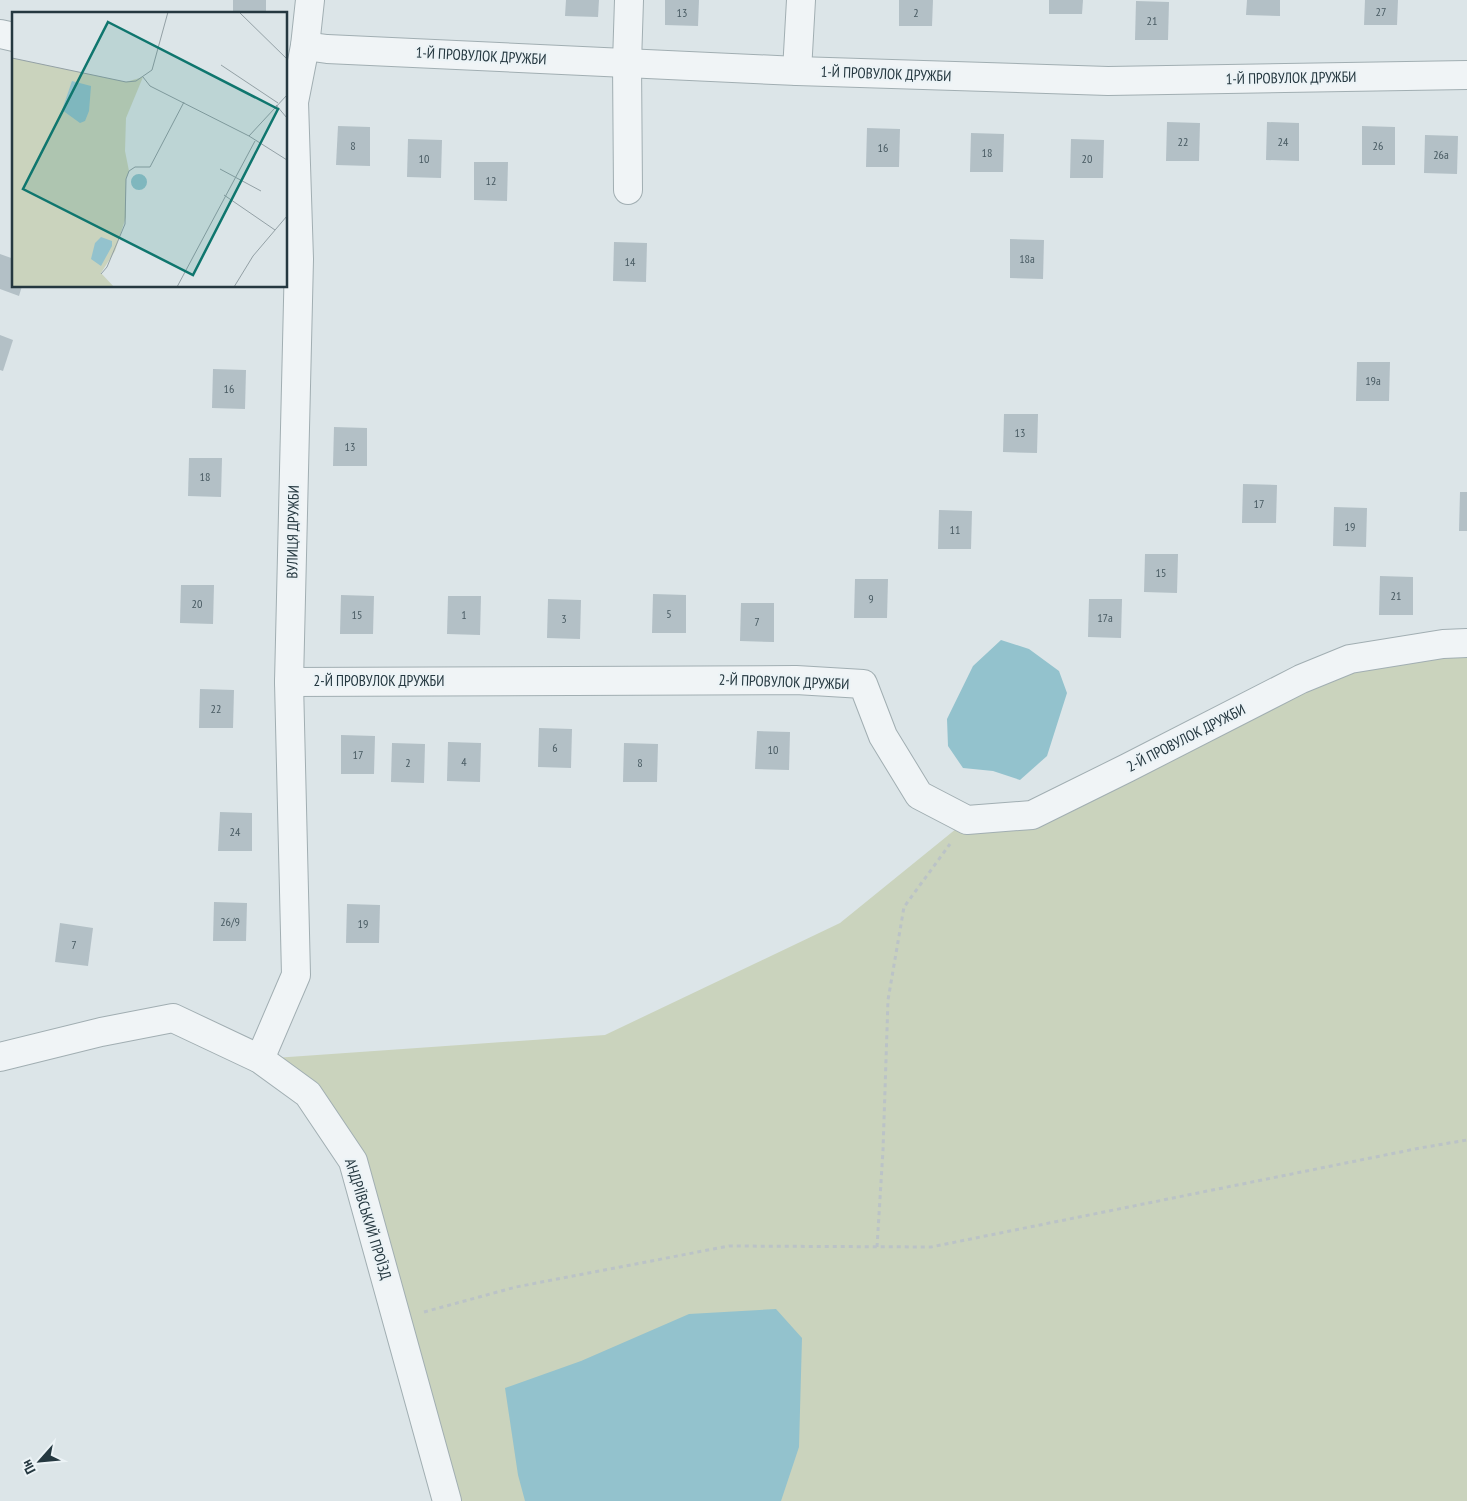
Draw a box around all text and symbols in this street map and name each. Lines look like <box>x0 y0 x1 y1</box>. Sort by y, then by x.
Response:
house number: 27 <box>1376 4 1386 19</box>
house number: 13 <box>677 5 687 20</box>
house number: 2 <box>913 5 919 20</box>
inset map <box>12 12 288 288</box>
house number: 21 <box>1147 13 1157 28</box>
street label: 1-Й ПРОВУЛОК ДРУЖБИ <box>415 43 547 68</box>
street label: 1-Й ПРОВУЛОК ДРУЖБИ <box>820 62 952 85</box>
street label: 1-Й ПРОВУЛОК ДРУЖБИ <box>1225 67 1357 88</box>
house number: 22 <box>1178 134 1188 149</box>
house number: 24 <box>1278 134 1289 149</box>
house number: 8 <box>350 138 356 153</box>
house number: 26 <box>1373 138 1383 153</box>
house number: 16 <box>878 140 888 155</box>
house number: 18 <box>982 145 992 160</box>
house number: 26а <box>1433 147 1449 162</box>
house number: 10 <box>419 151 429 166</box>
house number: 20 <box>1082 151 1092 166</box>
house number: 12 <box>486 173 496 188</box>
house number: 18а <box>1019 251 1035 266</box>
house number: 14 <box>625 254 636 269</box>
house number: 19а <box>1365 373 1381 388</box>
house number: 16 <box>224 381 234 396</box>
house number: 13 <box>1015 425 1025 440</box>
house number: 13 <box>345 439 355 454</box>
house number: 18 <box>200 469 210 484</box>
street label: ВУЛИЦЯ ДРУЖБИ <box>282 485 303 579</box>
house number: 17 <box>1254 496 1264 511</box>
house number: 19 <box>1345 519 1355 534</box>
house number: 11 <box>950 522 960 537</box>
house number: 15 <box>1156 565 1166 580</box>
house number: 21 <box>1391 588 1401 603</box>
house number: 9 <box>868 591 874 606</box>
house number: 20 <box>192 596 202 611</box>
house number: 5 <box>666 606 672 621</box>
house number: 15 <box>352 607 362 622</box>
house number: 1 <box>461 607 467 622</box>
house number: 17а <box>1097 610 1113 625</box>
house number: 3 <box>561 611 567 626</box>
house number: 7 <box>754 614 760 629</box>
street label: 2-Й ПРОВУЛОК ДРУЖБИ <box>718 670 850 693</box>
street label: 2-Й ПРОВУЛОК ДРУЖБИ <box>314 671 444 690</box>
street label: 2-Й ПРОВУЛОК ДРУЖБИ <box>1123 699 1248 776</box>
house number: 22 <box>211 701 221 716</box>
house number: 6 <box>552 740 558 755</box>
house number: 10 <box>768 742 778 757</box>
house number: 17 <box>353 747 363 762</box>
house number: 4 <box>461 754 467 769</box>
house number: 2 <box>405 755 411 770</box>
house number: 8 <box>637 755 643 770</box>
house number: 24 <box>230 824 241 839</box>
house number: 26/9 <box>220 914 240 929</box>
house number: 19 <box>358 916 368 931</box>
house number: 7 <box>71 937 77 952</box>
street label: АНДРІЇВСЬКИЙ ПРОЇЗД <box>341 1156 396 1282</box>
north arrow <box>15 1436 65 1486</box>
text: Пн <box>17 1457 40 1477</box>

